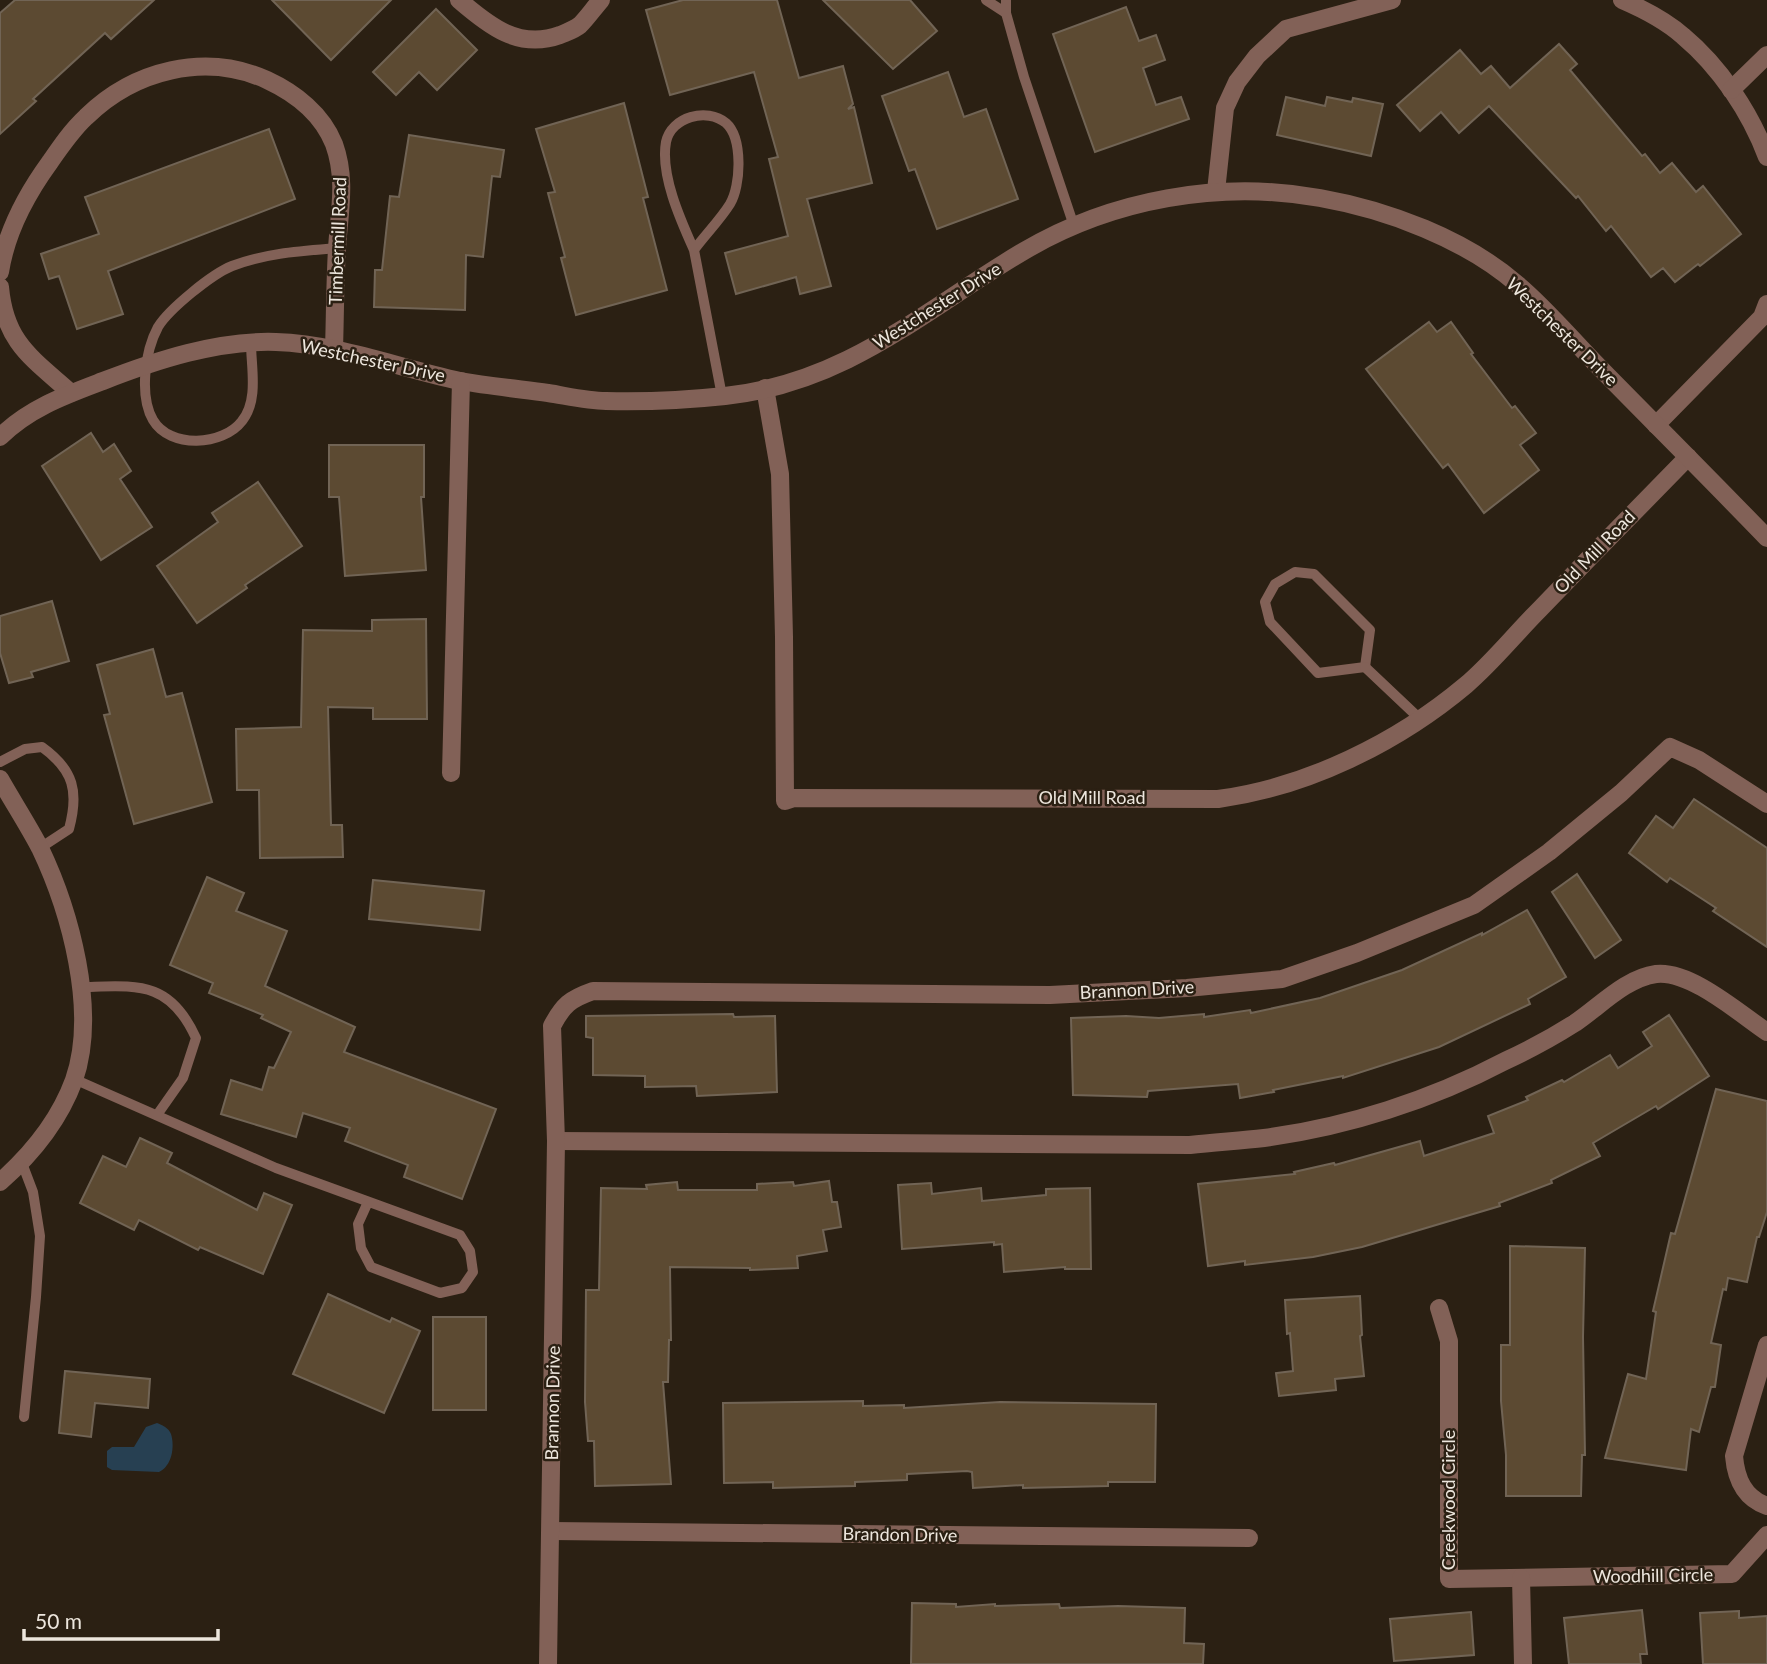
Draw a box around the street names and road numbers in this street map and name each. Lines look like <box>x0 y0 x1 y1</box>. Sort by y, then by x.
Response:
street label: Timbermill Road <box>324 177 350 305</box>
street label: Westchester Drive <box>868 257 1005 353</box>
street label: Westchester Drive <box>1502 272 1623 390</box>
street label: Westchester Drive <box>299 334 447 386</box>
street label: Old Mill Road <box>1549 505 1639 597</box>
street label: Old Mill Road <box>1038 786 1146 808</box>
street label: Brannon Drive <box>1079 975 1195 1003</box>
street label: Brannon Drive <box>540 1345 564 1460</box>
street label: Creekwood Circle <box>1437 1430 1459 1570</box>
street label: Brandon Drive <box>842 1522 958 1546</box>
street label: Woodhill Circle <box>1593 1563 1713 1587</box>

